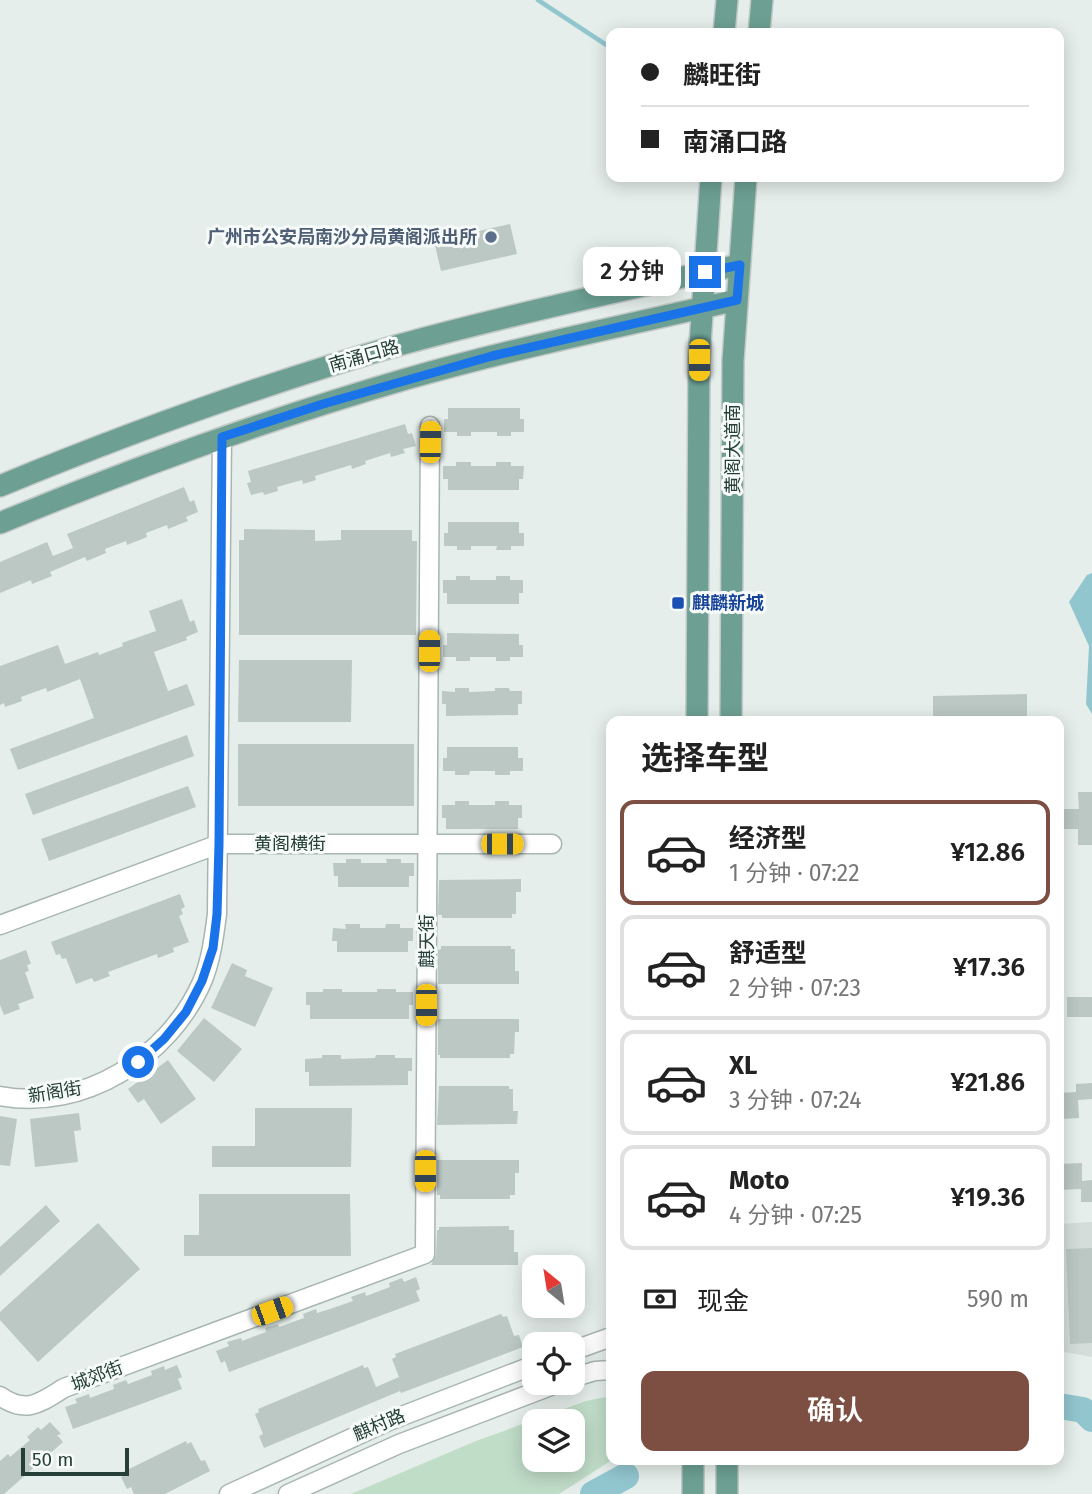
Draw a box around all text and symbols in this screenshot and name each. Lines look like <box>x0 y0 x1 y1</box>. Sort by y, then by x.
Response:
text: 麟旺街 <box>683 60 761 91</box>
text: 南涌口路 <box>683 127 787 158</box>
place label: 广州市公安局南沙分局黄阁派出所 <box>207 226 477 248</box>
marker: 广州市公安局南沙分局黄阁派出所 <box>483 229 499 245</box>
callout: 2 分钟 <box>582 247 680 296</box>
route end <box>689 256 721 288</box>
text: 2 分钟 <box>600 257 664 285</box>
street label: 南涌口路 <box>326 336 402 376</box>
car <box>689 339 710 381</box>
street label: 黄阁大道南 <box>722 404 744 494</box>
car <box>420 421 441 463</box>
place label: 麒麟新城 <box>692 592 764 614</box>
marker: 麒麟新城 <box>670 595 686 611</box>
car <box>419 630 440 672</box>
text: 选择车型 <box>641 739 769 777</box>
icon: car <box>645 821 708 884</box>
text: 经济型 <box>729 823 807 854</box>
street label: 黄阁横街 <box>254 833 326 855</box>
car <box>482 834 524 855</box>
text: ¥12.86 <box>950 837 1025 868</box>
text: 1 分钟 · 07:22 <box>729 859 860 887</box>
street label: 麒天街 <box>416 914 438 968</box>
icon: car <box>645 936 708 999</box>
text: 舒适型 <box>729 938 807 969</box>
text: ¥17.36 <box>953 952 1025 983</box>
text: 2 分钟 · 07:23 <box>729 974 861 1002</box>
car <box>416 984 437 1026</box>
route start <box>122 1046 154 1078</box>
text: XL <box>729 1050 757 1081</box>
icon: car <box>645 1051 708 1114</box>
text: ¥21.86 <box>951 1067 1025 1098</box>
street label: 新阁街 <box>27 1077 83 1107</box>
text: 3 分钟 · 07:24 <box>729 1086 861 1114</box>
car <box>415 1150 436 1192</box>
text: Moto <box>729 1165 789 1196</box>
icon: car <box>645 1166 708 1229</box>
text: ¥19.36 <box>951 1182 1025 1213</box>
text: 4 分钟 · 07:25 <box>729 1201 862 1229</box>
north arrow <box>522 1255 584 1318</box>
map controls <box>522 1255 585 1472</box>
icon: cash <box>641 1280 679 1318</box>
text: 590 m <box>967 1285 1029 1313</box>
text: 现金 <box>697 1286 749 1317</box>
car <box>249 1294 296 1328</box>
button: locate <box>522 1332 585 1395</box>
street label: 城郊街 <box>68 1356 126 1396</box>
button: 确认 <box>641 1371 1029 1451</box>
street label: 麒村路 <box>350 1404 408 1446</box>
button: layers <box>522 1409 585 1472</box>
scale bar <box>21 1445 130 1477</box>
text: 50 m <box>32 1448 73 1471</box>

